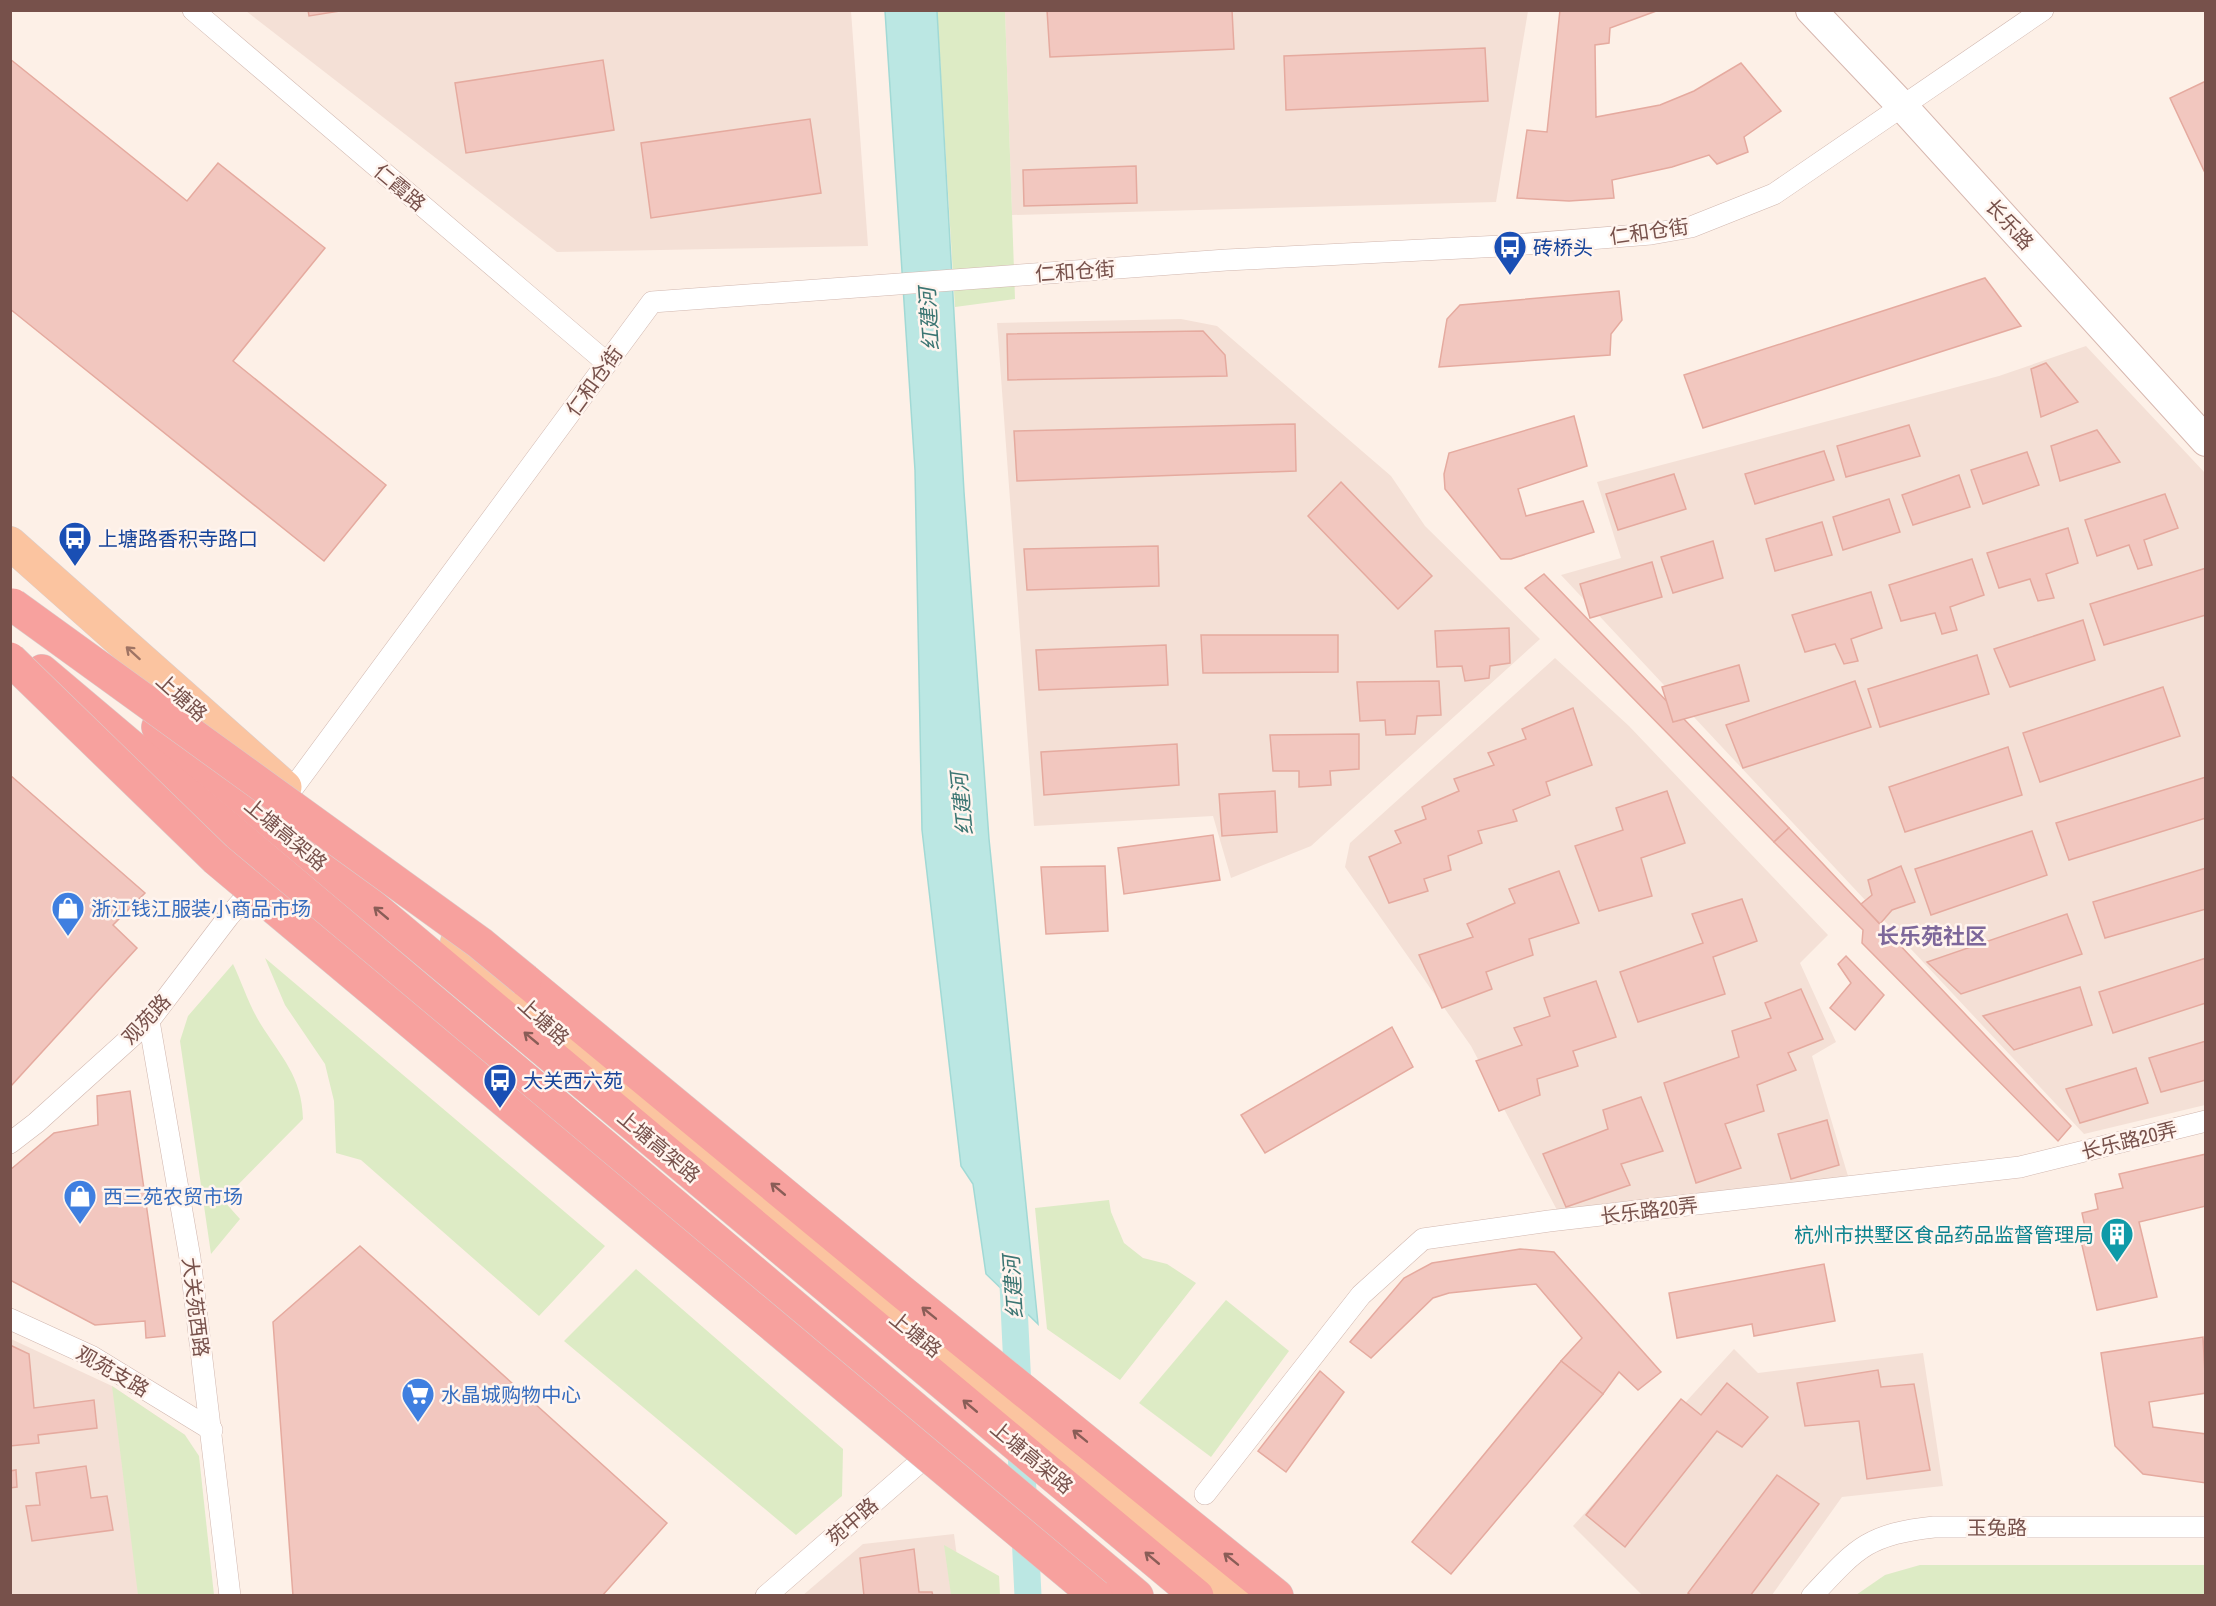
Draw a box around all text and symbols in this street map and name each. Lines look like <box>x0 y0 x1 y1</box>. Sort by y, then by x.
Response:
street label: 仁霞路 <box>368 157 432 217</box>
street label: 长乐路 <box>1980 193 2040 255</box>
street label: 仁和仓街 <box>1608 212 1690 250</box>
bus stop icon: 砖桥头 <box>1492 229 1528 276</box>
place label: 砖桥头 <box>1533 234 1593 261</box>
street label: 仁和仓街 <box>1034 255 1116 287</box>
water label: 红建河 <box>912 283 946 351</box>
street label: 仁和仓街 <box>560 341 628 421</box>
bus stop icon: 上塘路香积寺路口 <box>57 520 93 567</box>
place label: 上塘路香积寺路口 <box>98 525 258 552</box>
one-way arrow <box>126 646 141 660</box>
street label: 上塘路 <box>151 667 213 727</box>
water label: 红建河 <box>944 767 980 837</box>
street label: 上塘高架路 <box>239 792 333 876</box>
shop icon: 浙江钱江服装小商品市场 <box>50 890 86 937</box>
place label: 浙江钱江服装小商品市场 <box>91 895 311 922</box>
one-way arrow <box>374 906 389 920</box>
district label: 长乐苑社区 <box>1877 921 1987 951</box>
street label: 观苑路 <box>116 988 176 1050</box>
street label: 上塘路 <box>513 991 575 1051</box>
one-way arrow <box>523 1032 539 1045</box>
bus stop icon: 大关西六苑 <box>482 1062 518 1109</box>
place label: 大关西六苑 <box>523 1067 623 1094</box>
street label: 上塘高架路 <box>612 1104 706 1188</box>
street label: 长乐路20弄 <box>2078 1115 2180 1165</box>
shop icon: 西三苑农贸市场 <box>62 1178 98 1225</box>
one-way arrow <box>771 1182 786 1196</box>
place label: 西三苑农贸市场 <box>103 1183 243 1210</box>
street label: 长乐路20弄 <box>1599 1191 1699 1229</box>
building icon: 杭州市拱墅区食品药品监督管理局 <box>2099 1216 2135 1263</box>
place label: 杭州市拱墅区食品药品监督管理局 <box>1794 1221 2094 1248</box>
water label: 红建河 <box>996 1251 1030 1319</box>
street label: 大关苑西路 <box>177 1256 215 1358</box>
street label: 上塘路 <box>884 1305 948 1363</box>
one-way arrow <box>921 1307 937 1320</box>
street label: 观苑支路 <box>72 1339 154 1403</box>
supermarket icon: 水晶城购物中心 <box>400 1376 436 1423</box>
place label: 水晶城购物中心 <box>441 1381 581 1408</box>
one-way arrow <box>963 1399 978 1413</box>
street label: 上塘高架路 <box>985 1415 1079 1499</box>
one-way arrow <box>1072 1429 1088 1442</box>
street label: 苑中路 <box>821 1491 883 1551</box>
street label: 玉兔路 <box>1967 1514 2027 1541</box>
one-way arrow <box>1145 1551 1160 1565</box>
one-way arrow <box>1224 1552 1240 1565</box>

